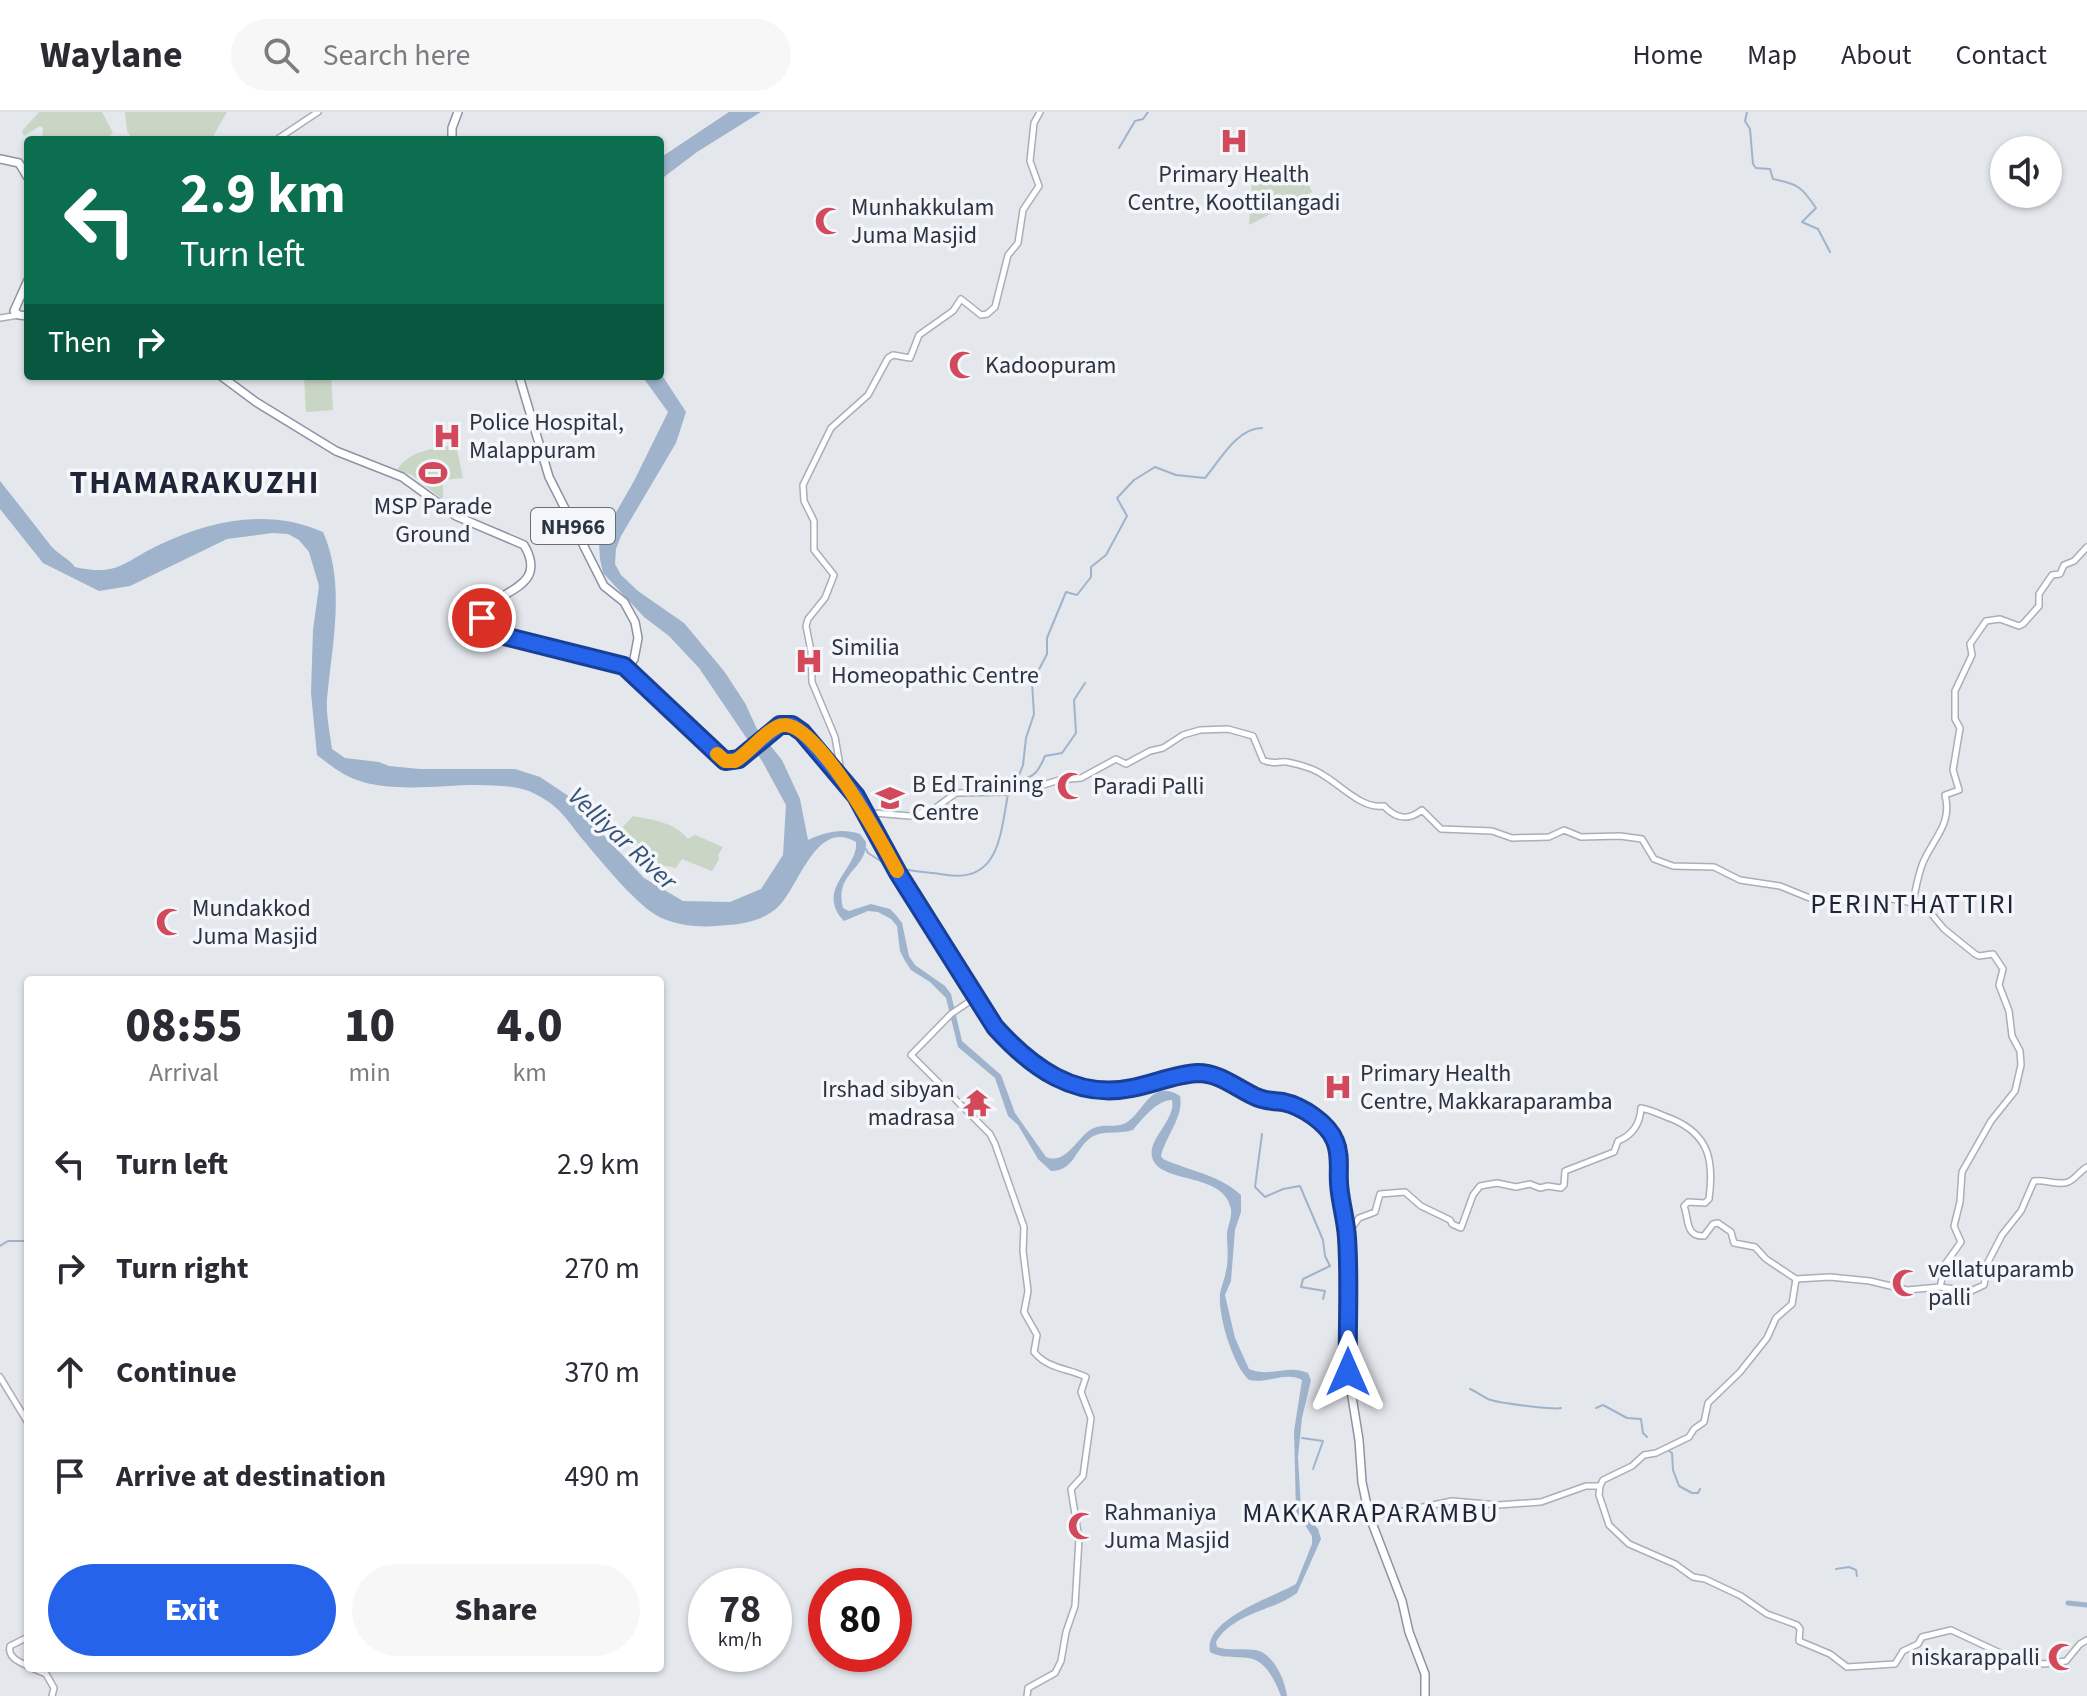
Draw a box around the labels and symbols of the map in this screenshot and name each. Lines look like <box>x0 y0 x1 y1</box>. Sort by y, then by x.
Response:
hospital icon: Primary Health Centre, Koottilangadi <box>1219 126 1249 156</box>
place label: Primary Health Centre, Koottilangadi <box>1128 157 1340 220</box>
place label: Munhakkulam Juma Masjid <box>851 190 994 253</box>
mosque icon: Munhakkulam Juma Masjid <box>814 206 844 236</box>
place label: Kadoopuram <box>985 348 1116 383</box>
mosque icon: Kadoopuram <box>948 350 978 380</box>
place label: Police Hospital, Malappuram <box>469 405 624 468</box>
hospital icon: Police Hospital, Malappuram <box>432 421 462 451</box>
sports icon: MSP Parade Ground <box>418 458 448 488</box>
district label: THAMARAKUZHI <box>70 460 320 506</box>
place label: MSP Parade Ground <box>374 489 492 552</box>
road number: NH966 <box>531 508 615 544</box>
pin <box>448 584 516 652</box>
place label: Similia Homeopathic Centre <box>831 630 1039 693</box>
hospital icon: Similia Homeopathic Centre <box>794 646 824 676</box>
place label: B Ed Training Centre <box>912 767 1043 830</box>
place label: Paradi Palli <box>1093 769 1204 804</box>
mosque icon: Paradi Palli <box>1056 771 1086 801</box>
water label: Velliyar River <box>560 778 686 899</box>
school or university icon: B Ed Training Centre <box>875 783 905 813</box>
district label: PERINTHATTIRI <box>1810 884 2016 924</box>
place label: Mundakkod Juma Masjid <box>192 891 318 954</box>
mosque icon: Mundakkod Juma Masjid <box>155 907 185 937</box>
place label: Primary Health Centre, Makkaraparamba <box>1360 1056 1613 1119</box>
place label: Irshad sibyan madrasa <box>822 1072 955 1135</box>
hospital icon: Primary Health Centre, Makkaraparamba <box>1323 1072 1353 1102</box>
temple icon: Irshad sibyan madrasa <box>962 1088 992 1118</box>
place label: vellatuparamb palli <box>1928 1252 2074 1315</box>
mosque icon: vellatuparamb palli <box>1891 1268 1921 1298</box>
position arrow <box>1306 1330 1390 1414</box>
district label: MAKKARAPARAMBU <box>1242 1493 1500 1533</box>
place label: Rahmaniya Juma Masjid <box>1104 1495 1230 1558</box>
mosque icon: Rahmaniya Juma Masjid <box>1067 1511 1097 1541</box>
speed limit sign: 80 <box>808 1568 912 1672</box>
place label: niskarappalli <box>1911 1640 2040 1675</box>
mosque icon: niskarappalli <box>2047 1642 2077 1672</box>

